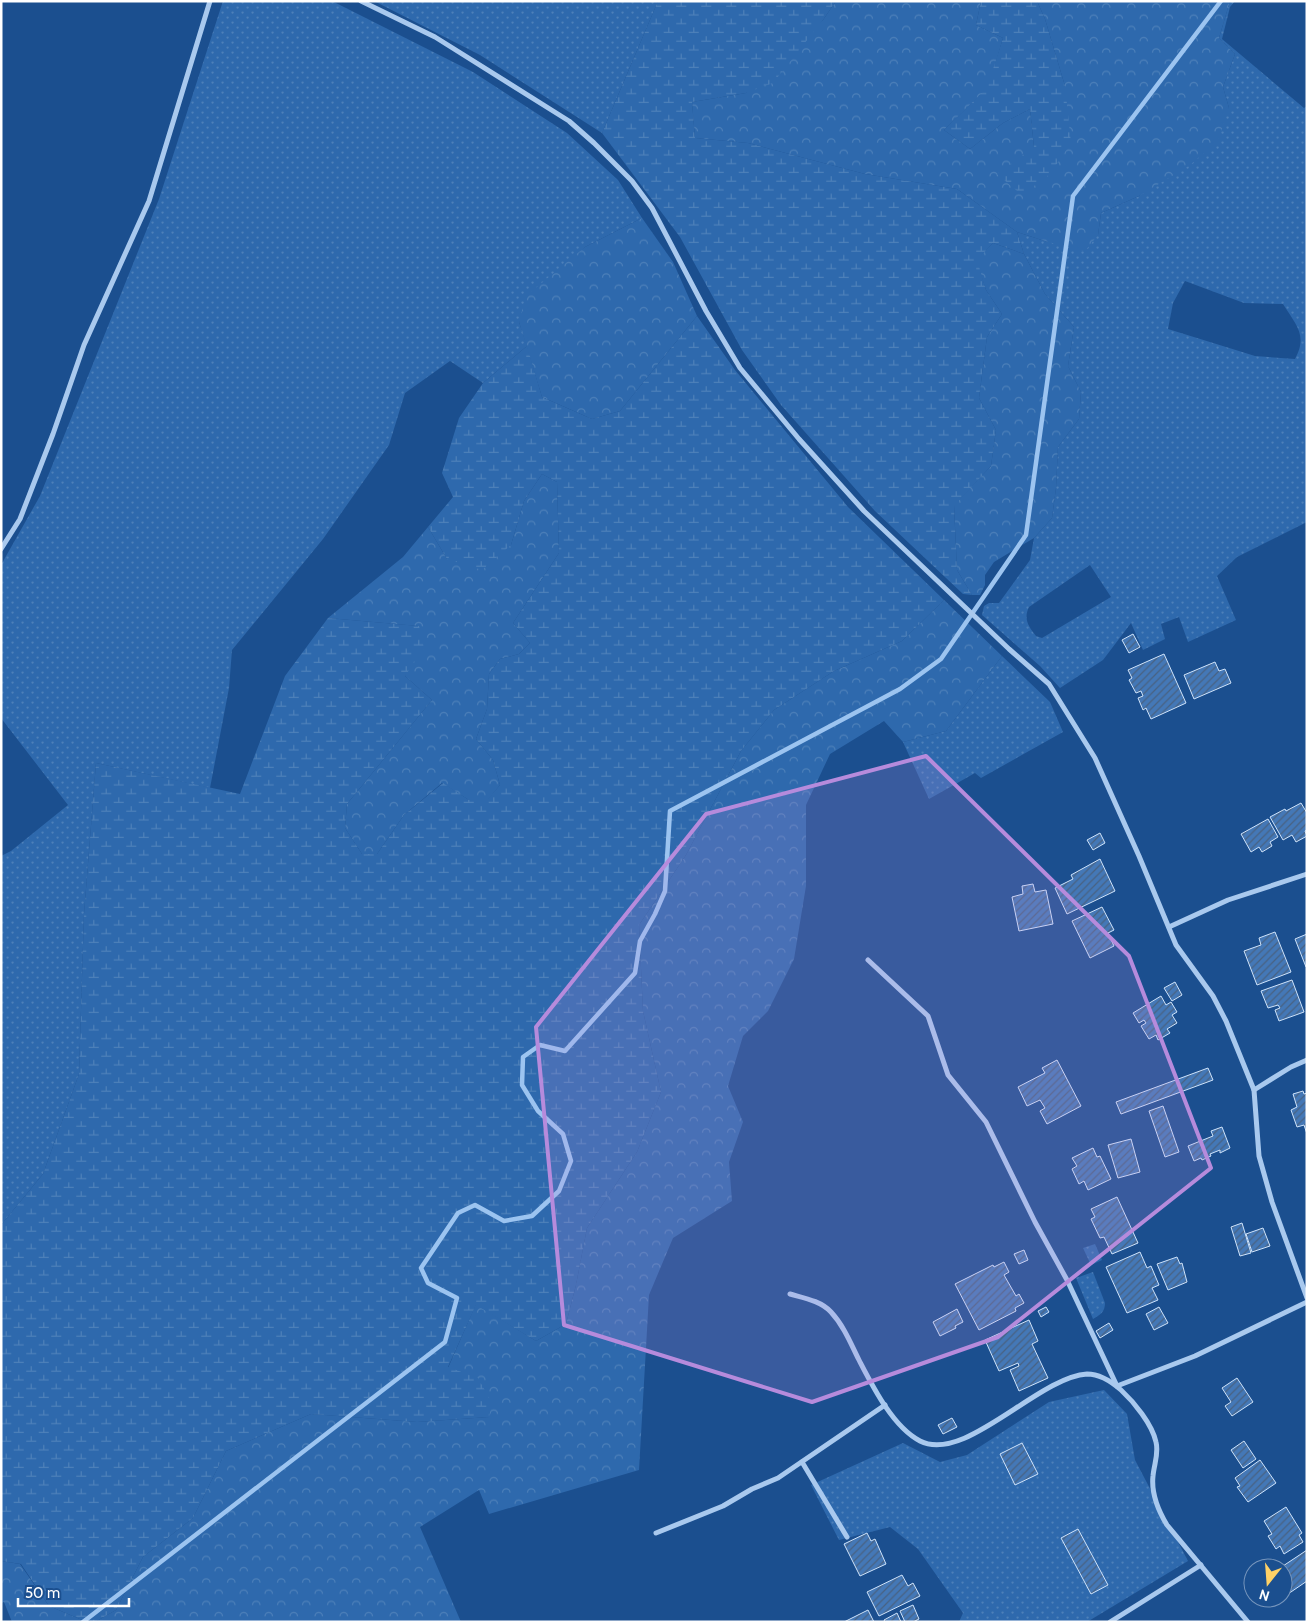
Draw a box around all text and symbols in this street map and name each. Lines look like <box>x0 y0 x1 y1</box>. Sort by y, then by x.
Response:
north arrow <box>1243 1558 1293 1608</box>
scale bar <box>18 1576 129 1608</box>
text: 50 m <box>25 1584 60 1602</box>
text: N <box>1257 1585 1272 1605</box>

